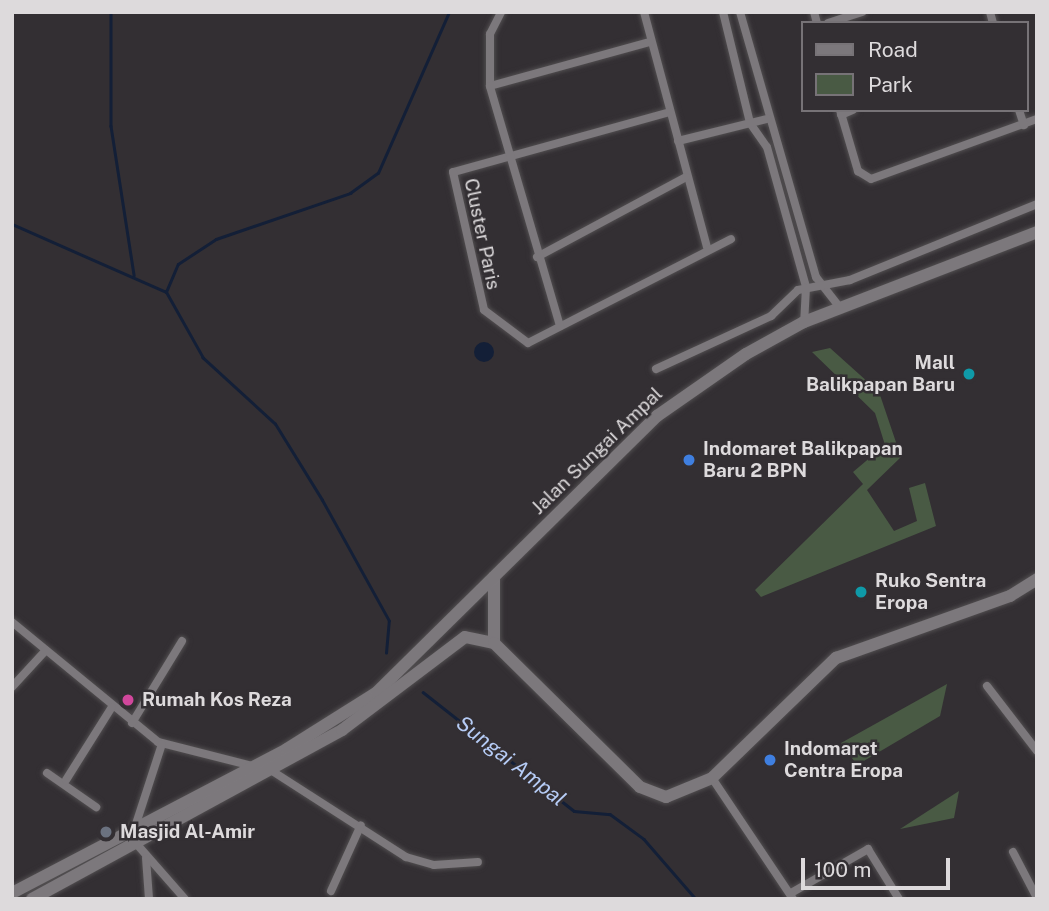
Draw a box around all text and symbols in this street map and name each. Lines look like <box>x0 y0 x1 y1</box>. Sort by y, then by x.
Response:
legend <box>800 21 1028 112</box>
text: Road <box>868 37 918 62</box>
text: Park <box>868 72 913 97</box>
street label: Cluster Paris <box>459 176 505 292</box>
place label: Mall Balikpapan Baru <box>806 352 955 396</box>
marker: Mall Balikpapan Baru <box>961 366 977 382</box>
street label: Jalan Sungai Ampal <box>527 383 667 519</box>
place label: Indomaret Balikpapan Baru 2 BPN <box>703 438 903 482</box>
marker: Indomaret Balikpapan Baru 2 BPN <box>681 452 697 468</box>
place label: Ruko Sentra Eropa <box>875 570 986 614</box>
marker: Ruko Sentra Eropa <box>853 584 869 600</box>
place label: Rumah Kos Reza <box>142 689 292 711</box>
marker: Rumah Kos Reza <box>120 692 136 708</box>
water label: Sungai Ampal <box>451 710 571 812</box>
place label: Indomaret Centra Eropa <box>784 738 903 782</box>
marker: Indomaret Centra Eropa <box>762 752 778 768</box>
place label: Masjid Al-Amir <box>120 821 255 843</box>
marker: Masjid Al-Amir <box>98 824 114 840</box>
scale bar <box>804 844 953 888</box>
text: 100 m <box>814 857 871 882</box>

